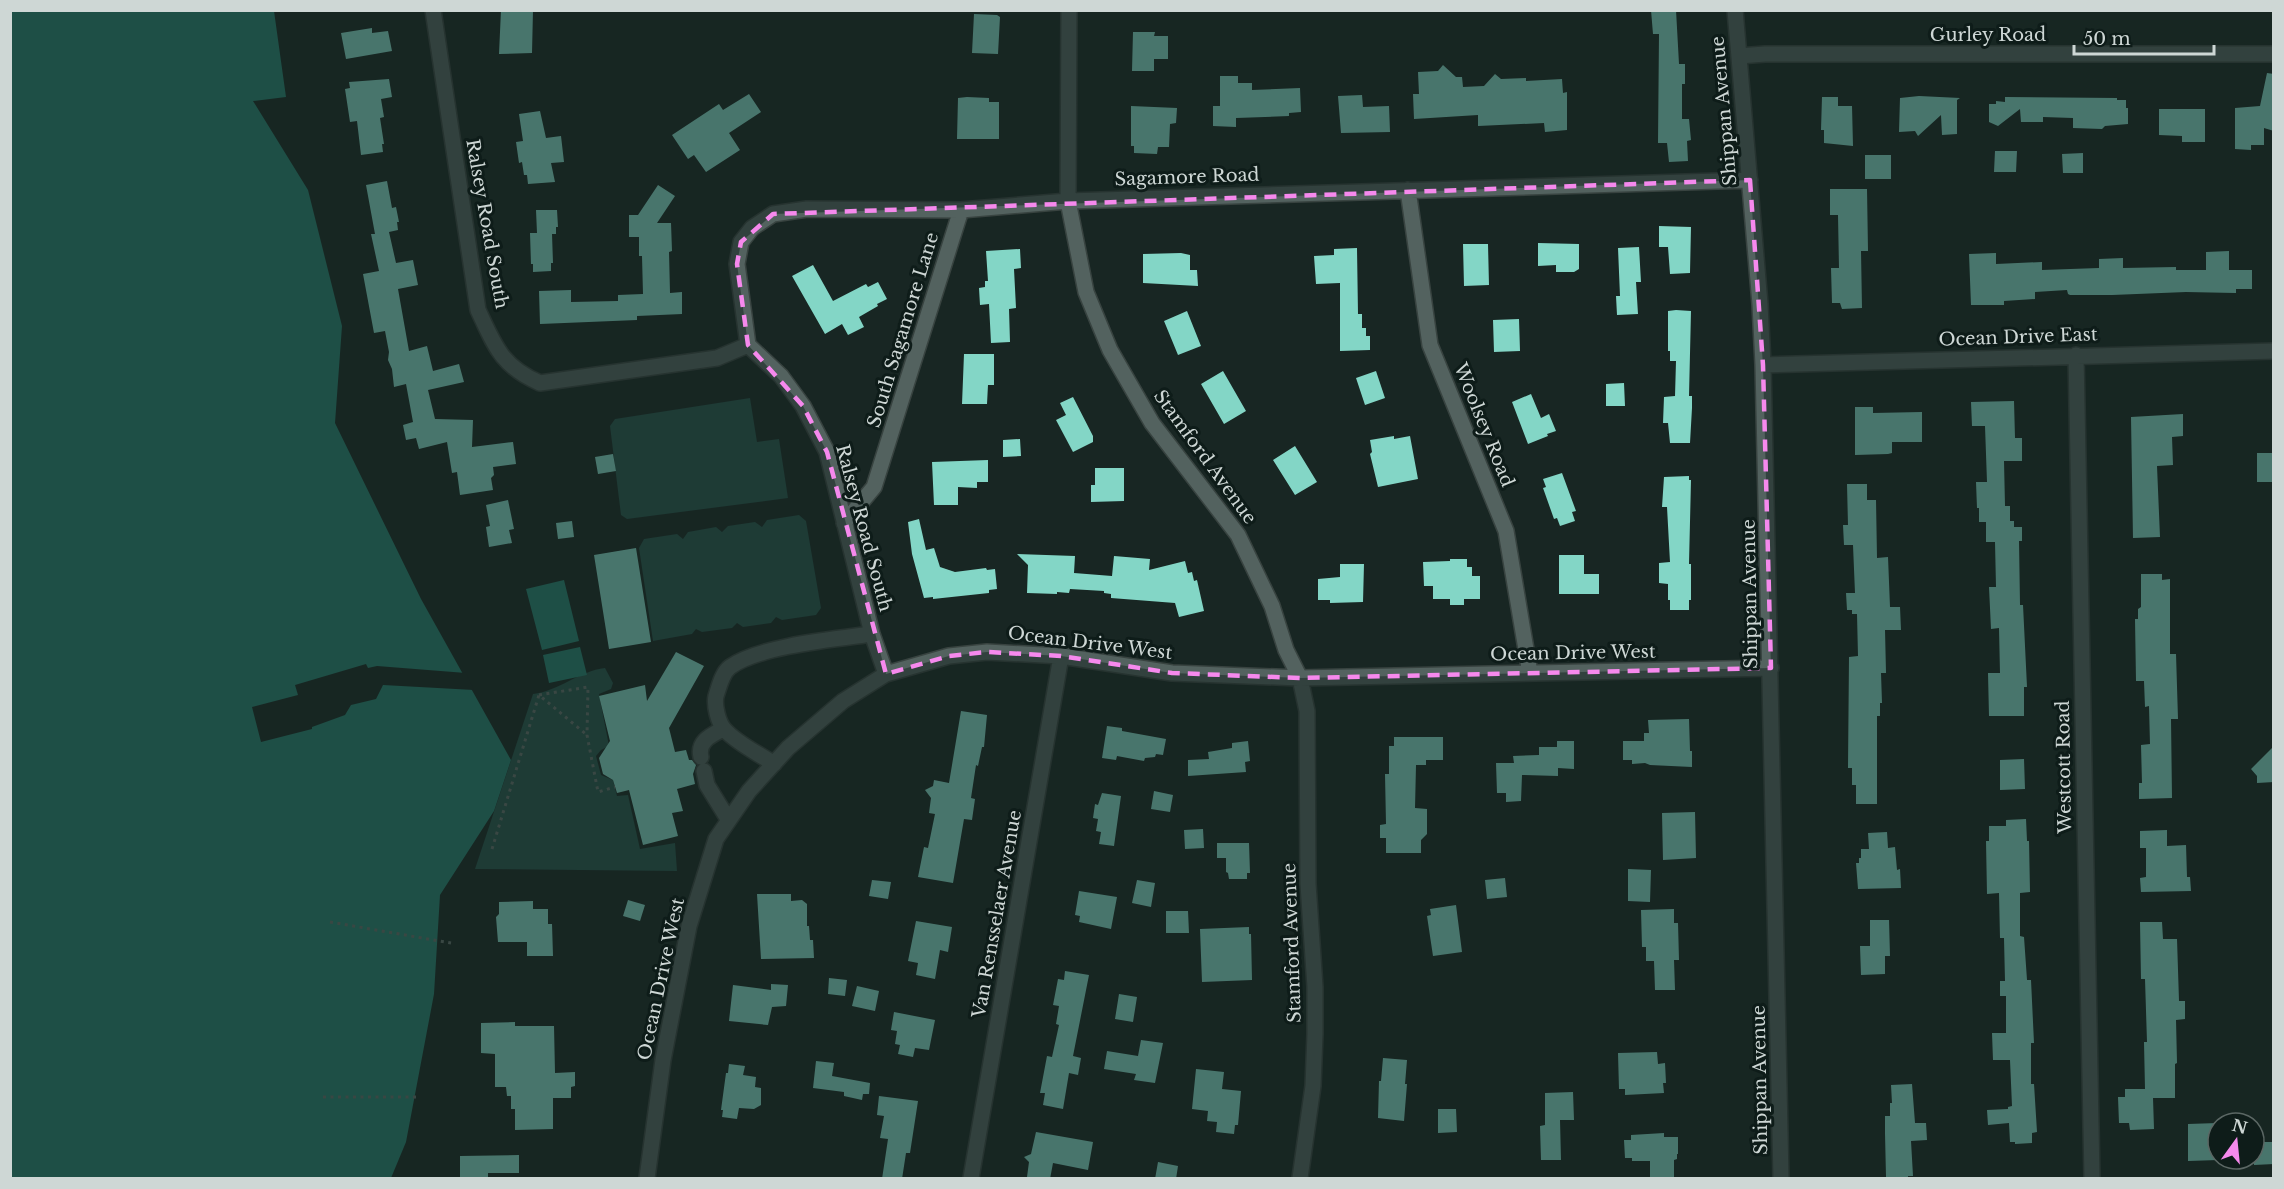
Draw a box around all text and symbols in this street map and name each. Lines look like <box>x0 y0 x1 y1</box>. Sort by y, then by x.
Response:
scale bar <box>2074 18 2214 56</box>
street label: Gurley Road <box>1930 24 2046 46</box>
text: 50 m <box>2083 28 2131 50</box>
street label: Shippan Avenue <box>1707 35 1741 187</box>
street label: Ralsey Road South <box>461 137 513 311</box>
street label: Sagamore Road <box>1114 163 1260 191</box>
street label: South Sagamore Lane <box>863 230 943 430</box>
street label: Ocean Drive East <box>1938 323 2098 351</box>
street label: Woolsey Road <box>1449 359 1519 490</box>
street label: Stamford Avenue <box>1149 386 1261 528</box>
street label: Ralsey Road South <box>831 442 897 614</box>
street label: Shippan Avenue <box>1738 519 1762 669</box>
street label: Ocean Drive West <box>1007 622 1174 664</box>
street label: Ocean Drive West <box>1490 641 1656 665</box>
street label: Westcott Road <box>2052 700 2076 835</box>
street label: Van Rensselaer Avenue <box>968 808 1026 1021</box>
street label: Stamford Avenue <box>1278 863 1306 1023</box>
street label: Ocean Drive West <box>633 896 689 1062</box>
street label: Shippan Avenue <box>1748 1005 1772 1155</box>
north arrow <box>2206 1111 2266 1171</box>
text: N <box>2230 1115 2250 1138</box>

